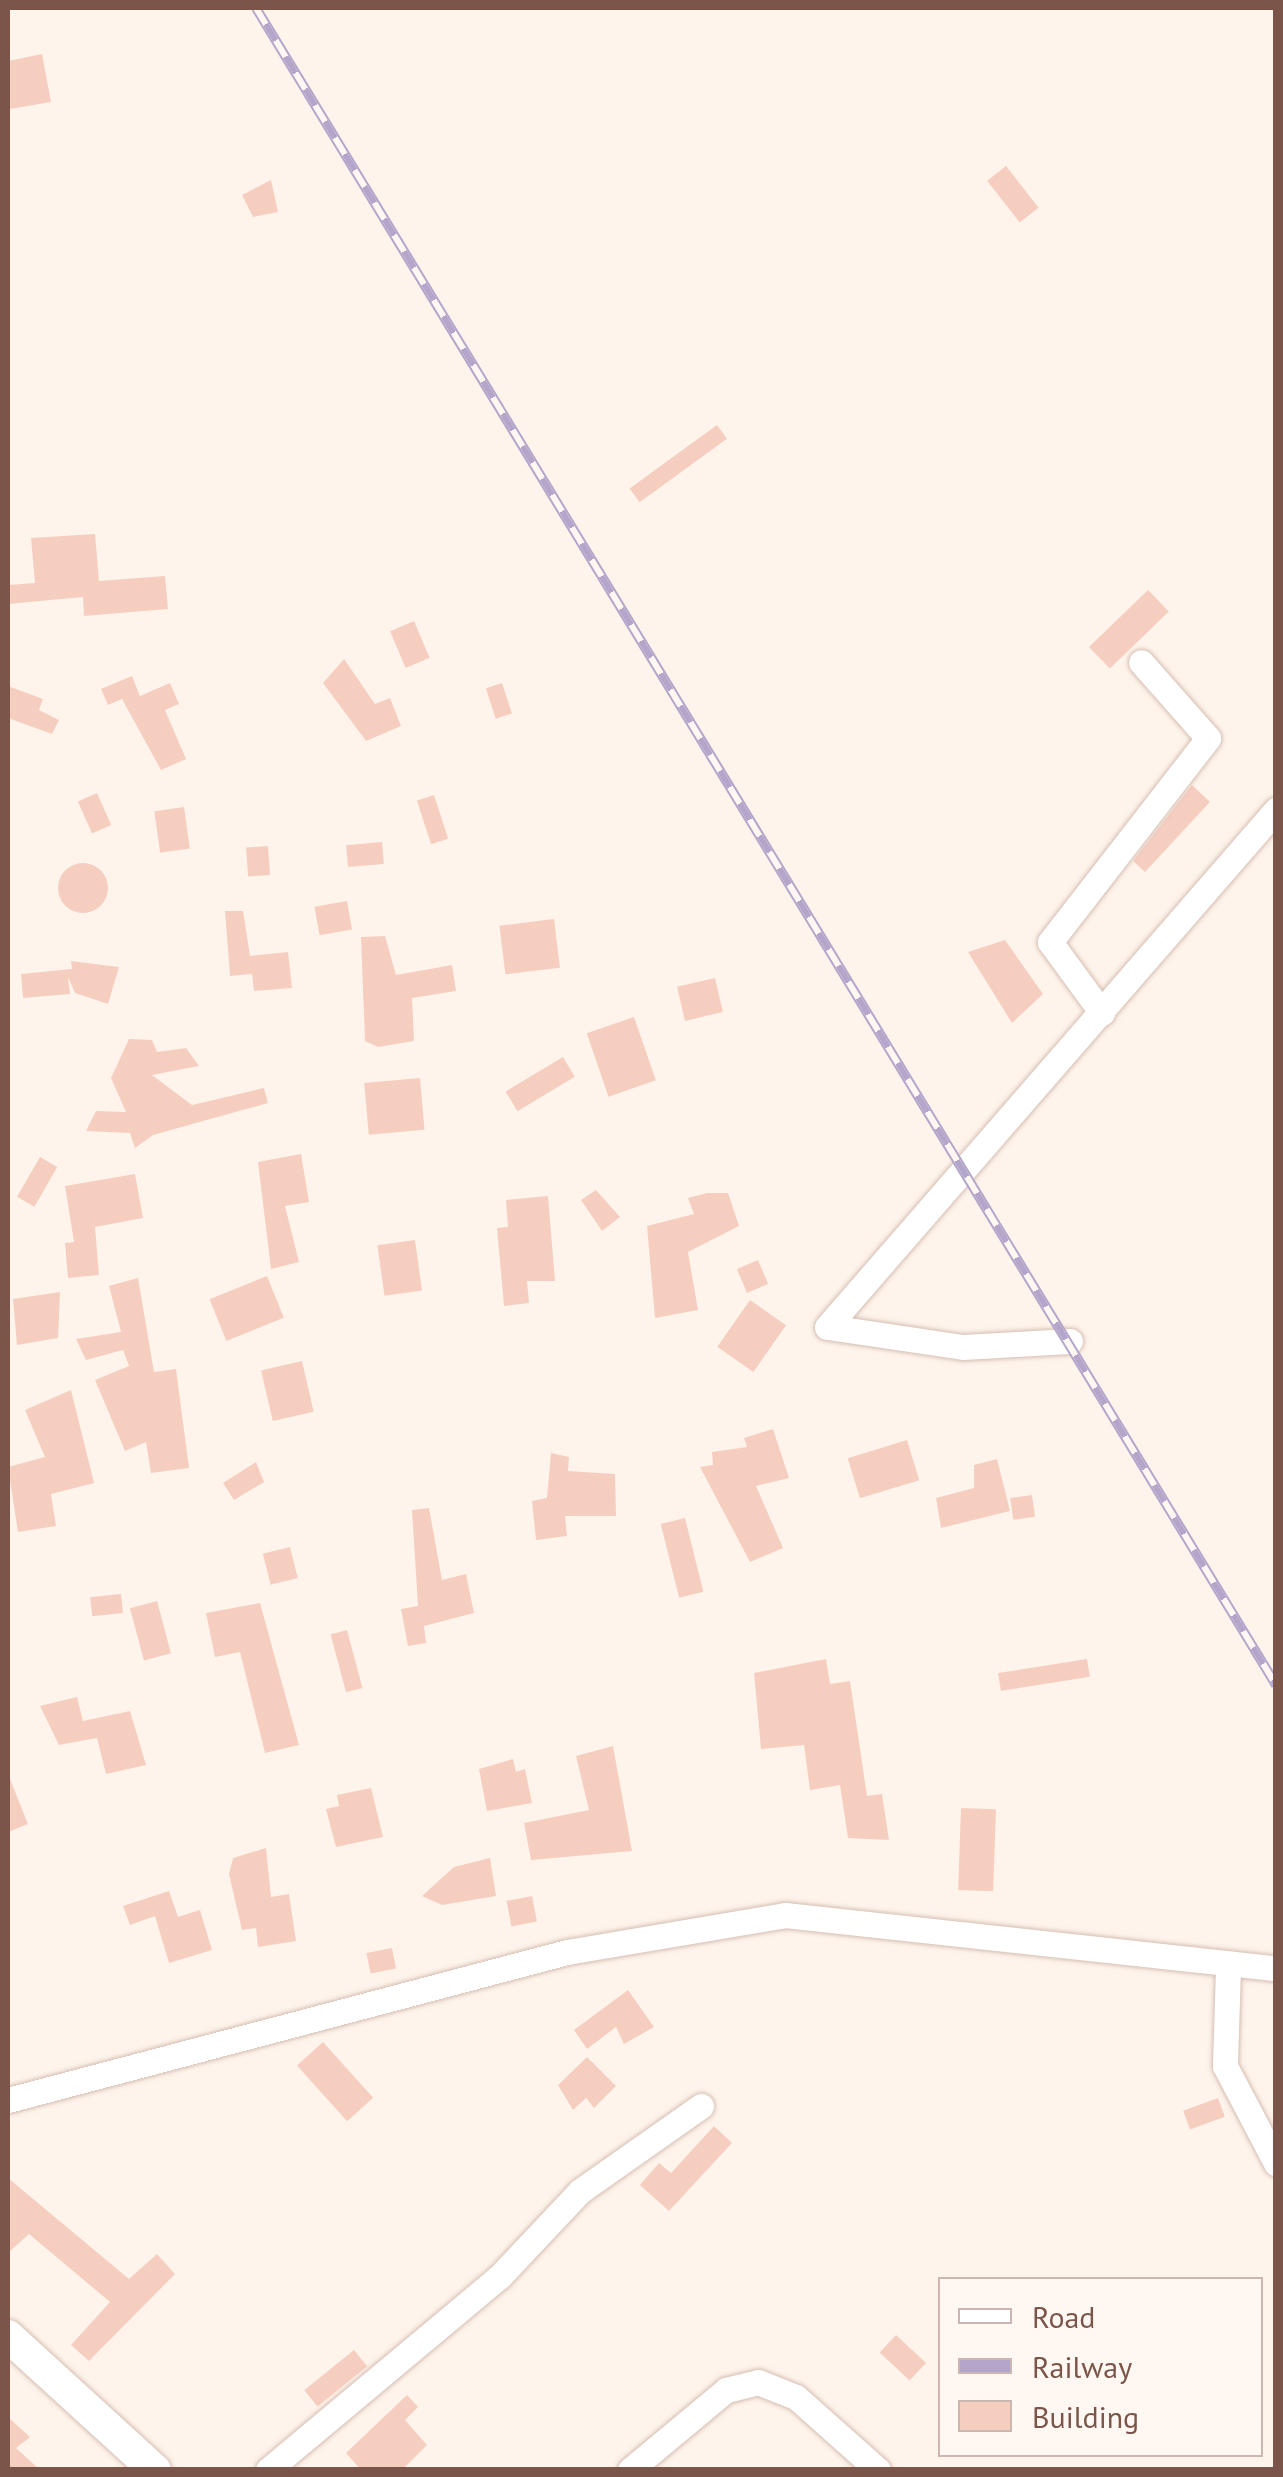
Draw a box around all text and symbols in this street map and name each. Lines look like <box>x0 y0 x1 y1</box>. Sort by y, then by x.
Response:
legend <box>938 2277 1263 2457</box>
text: Road <box>1032 2297 1096 2336</box>
text: Railway <box>1032 2347 1132 2386</box>
text: Building <box>1032 2397 1139 2436</box>

